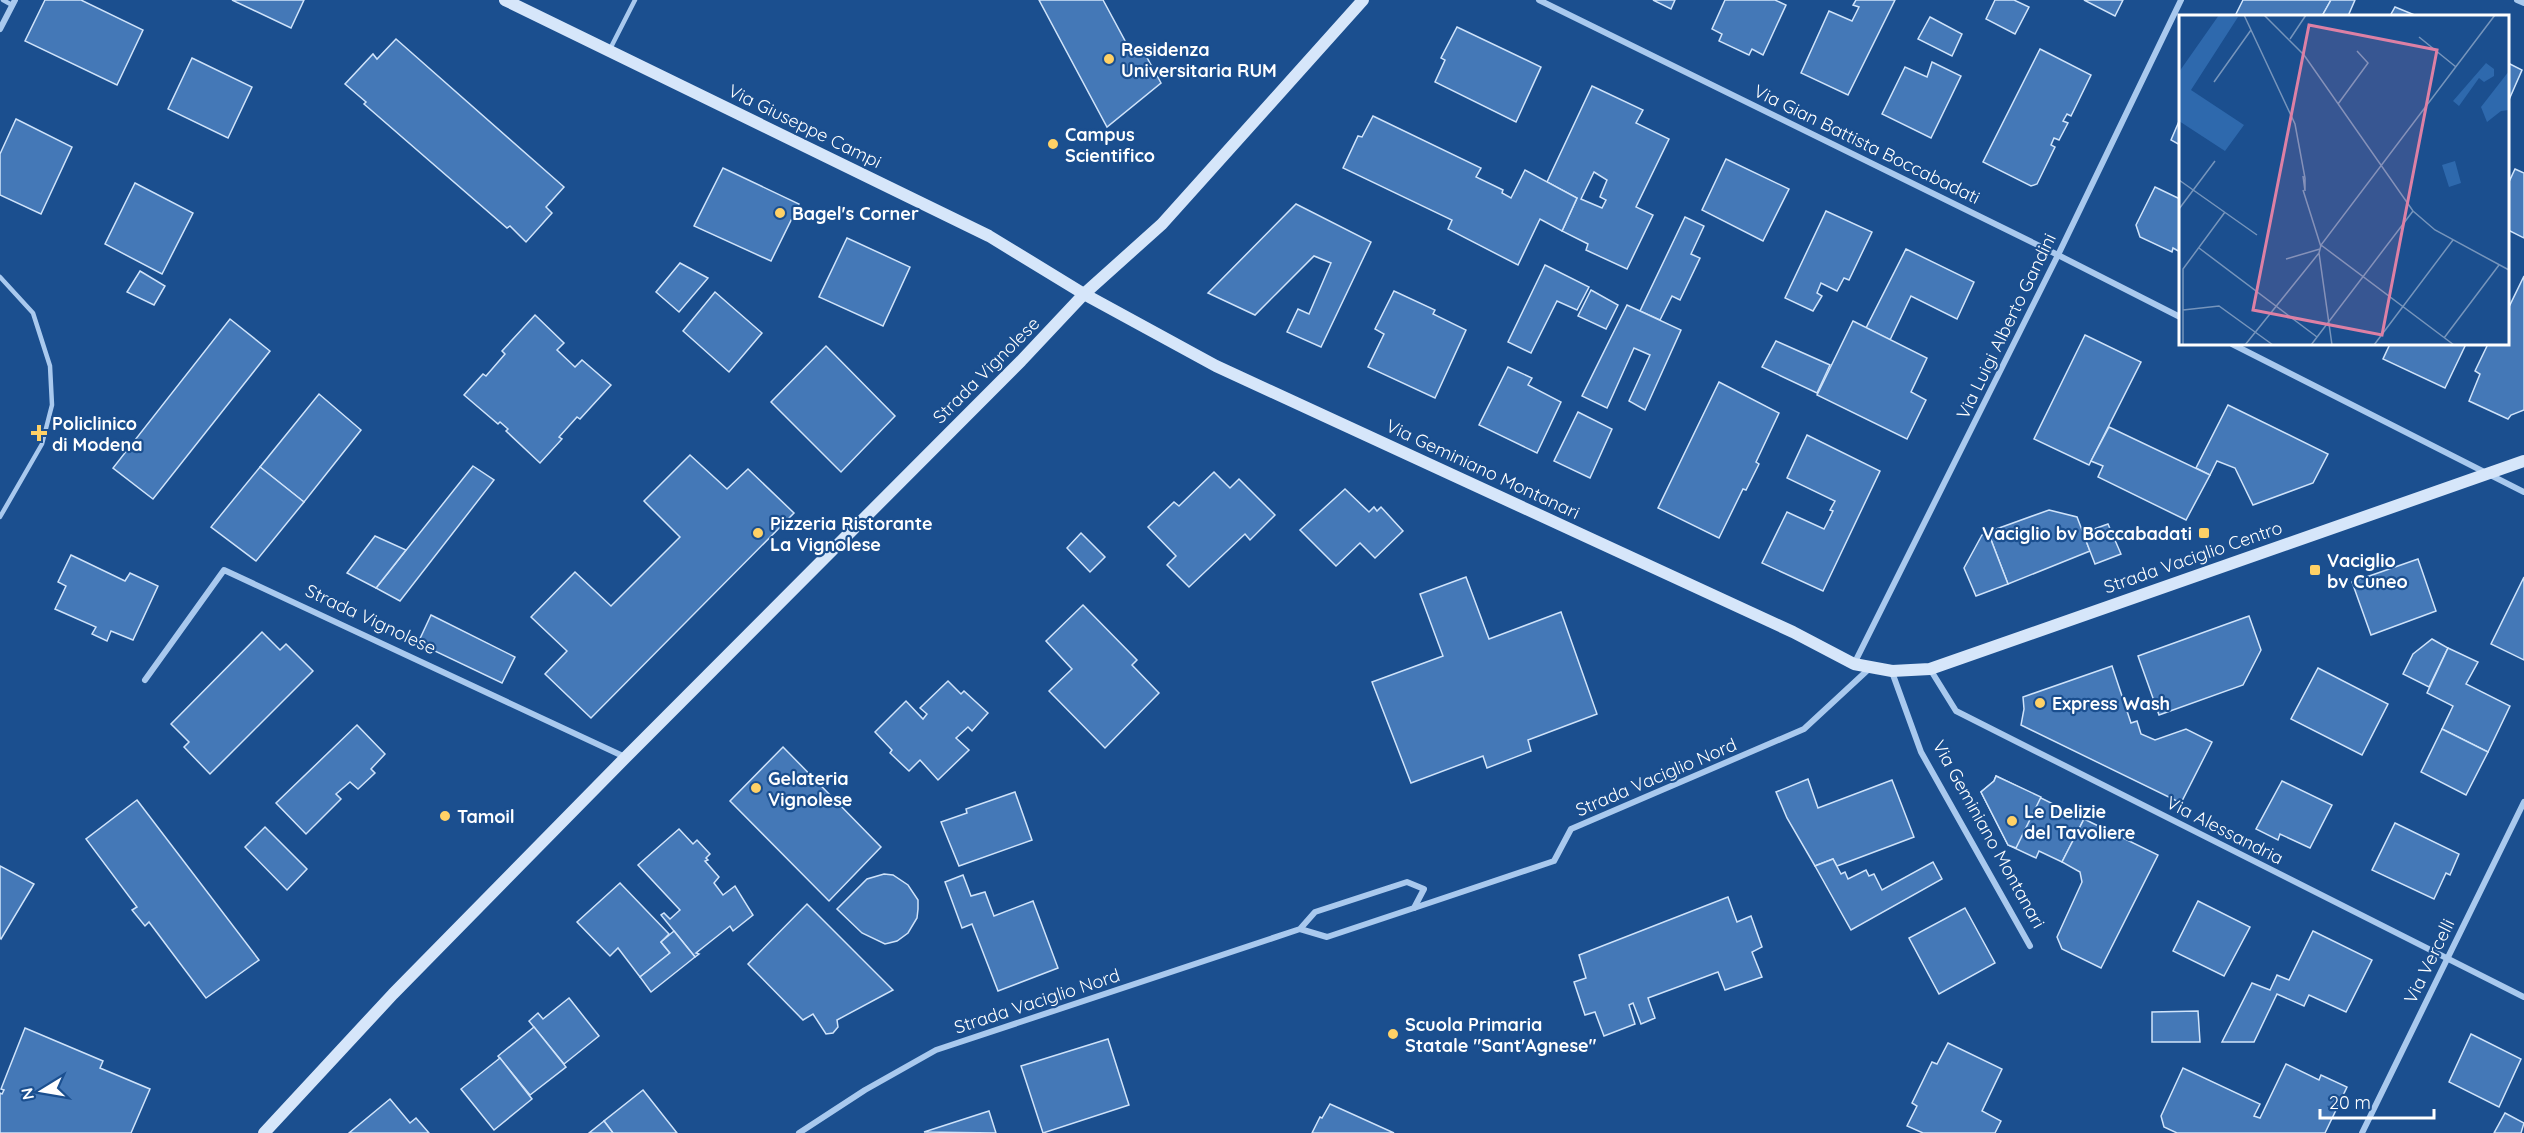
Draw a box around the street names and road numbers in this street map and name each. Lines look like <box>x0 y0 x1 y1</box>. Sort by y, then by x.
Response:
street label: Via Giuseppe Campi <box>725 79 885 173</box>
street label: Via Gian Battista Boccabadati <box>1750 79 1984 209</box>
street label: Via Luigi Alberto Gandini <box>1951 229 2061 423</box>
street label: Strada Vignolese <box>928 312 1044 428</box>
street label: Via Geminiano Montanari <box>1382 414 1584 524</box>
street label: Strada Vaciglio Centro <box>2101 516 2285 598</box>
street label: Strada Vignolese <box>302 579 440 659</box>
street label: Strada Vaciglio Nord <box>1572 733 1740 821</box>
street label: Via Geminiano Montanari <box>1928 736 2050 932</box>
street label: Via Alessandria <box>2163 791 2287 869</box>
street label: Via Vercelli <box>2399 915 2459 1007</box>
street label: Strada Vaciglio Nord <box>951 963 1123 1039</box>

